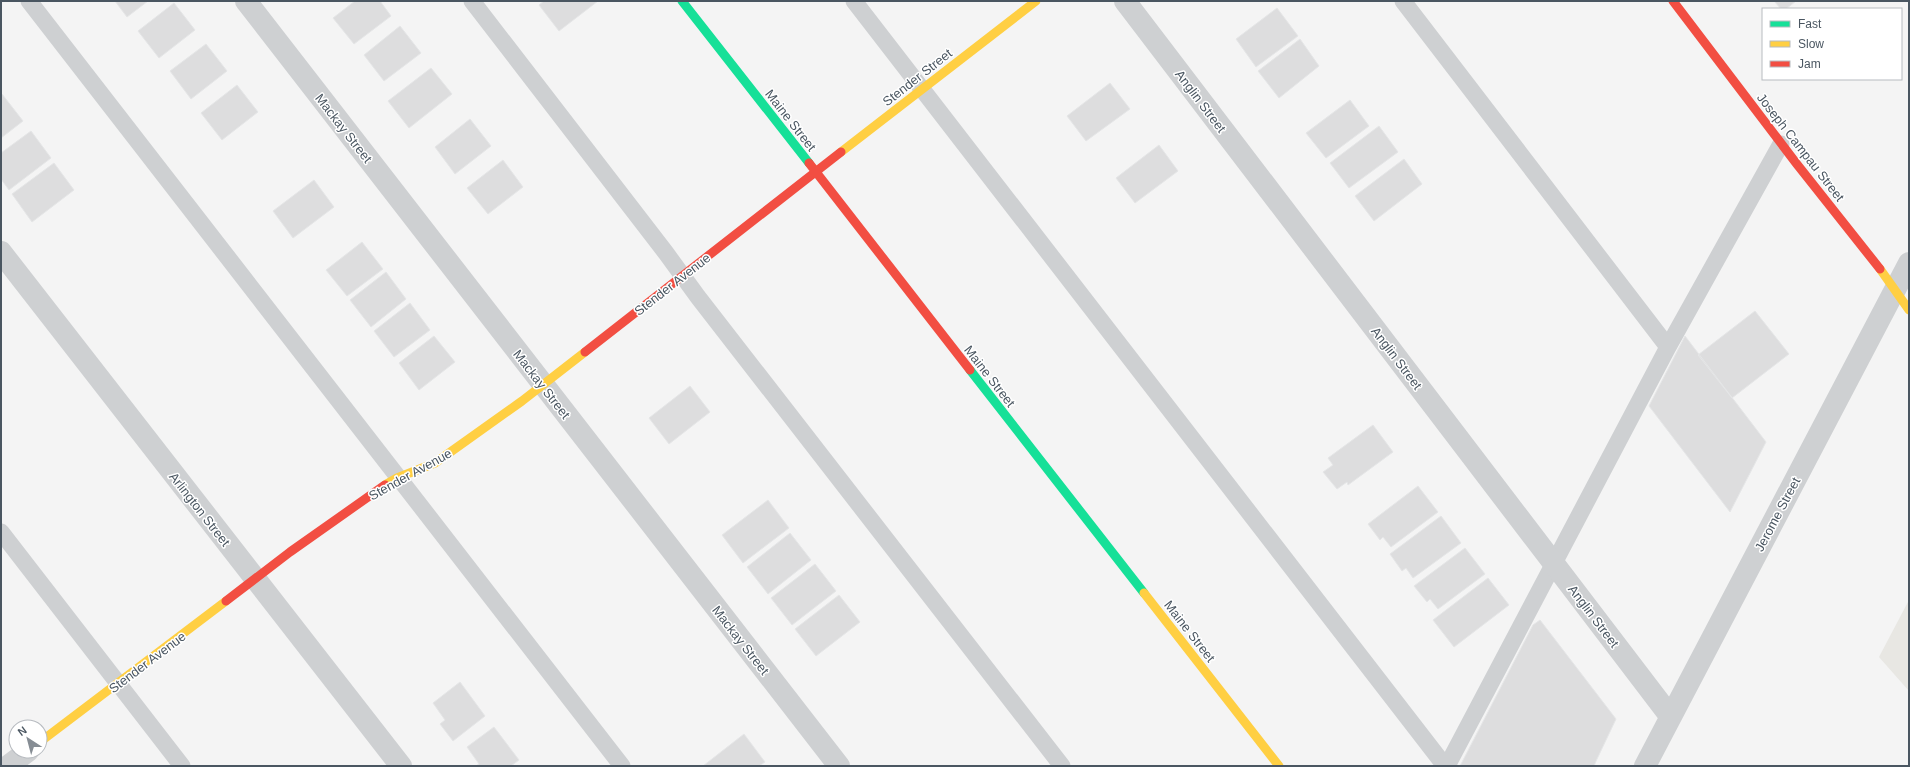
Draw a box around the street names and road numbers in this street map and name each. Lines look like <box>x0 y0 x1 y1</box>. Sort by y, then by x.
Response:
street label: Stender Street <box>880 45 955 109</box>
street label: Anglin Street <box>1172 67 1229 136</box>
street label: Maine Street <box>762 87 819 154</box>
street label: Joseph Campau Street <box>1754 90 1848 205</box>
street label: Mackay Street <box>312 91 375 166</box>
street label: Stender Avenue <box>631 250 713 319</box>
street label: Anglin Street <box>1368 324 1425 393</box>
street label: Maine Street <box>961 343 1018 410</box>
street label: Mackay Street <box>510 347 573 422</box>
street label: Stender Avenue <box>366 446 454 503</box>
street label: Arlington Street <box>166 469 233 550</box>
street label: Jerome Street <box>1752 474 1803 554</box>
street label: Anglin Street <box>1565 582 1622 651</box>
street label: Maine Street <box>1161 598 1218 665</box>
street label: Mackay Street <box>709 603 772 678</box>
street label: Stender Avenue <box>106 629 189 696</box>

